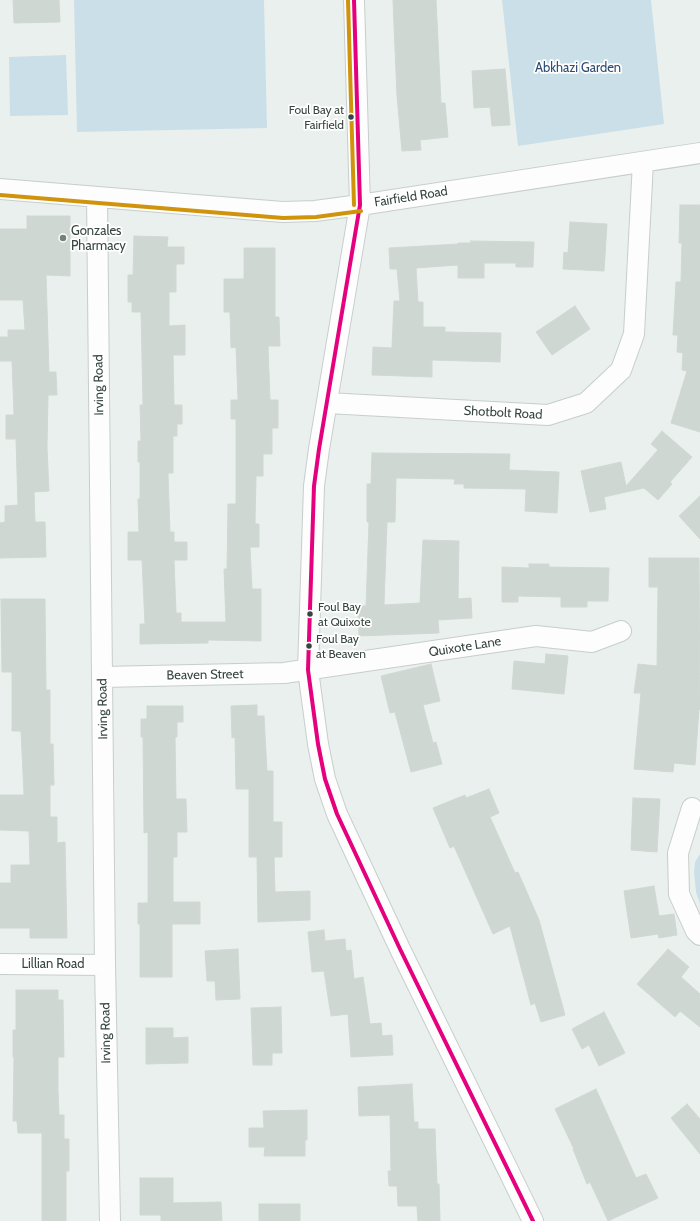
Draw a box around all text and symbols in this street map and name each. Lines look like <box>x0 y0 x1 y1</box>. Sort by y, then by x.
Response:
park label: Abkhazi Garden <box>535 60 621 76</box>
place label: Foul Bay at Fairfield <box>289 103 344 131</box>
marker: Foul Bay at Fairfield <box>346 112 356 122</box>
street label: Fairfield Road <box>373 183 449 211</box>
place label: Gonzales Pharmacy <box>71 223 126 254</box>
marker: Gonzales Pharmacy <box>58 233 68 243</box>
street label: Irving Road <box>91 354 107 416</box>
street label: Shotbolt Road <box>463 403 543 423</box>
place label: Foul Bay at Quixote <box>318 600 371 628</box>
marker: Foul Bay at Quixote <box>305 609 315 619</box>
place label: Foul Bay at Beaven <box>316 632 366 660</box>
street label: Quixote Lane <box>428 634 502 660</box>
marker: Foul Bay at Beaven <box>304 641 314 651</box>
street label: Beaven Street <box>166 667 244 683</box>
street label: Irving Road <box>95 678 111 740</box>
street label: Lillian Road <box>22 956 84 972</box>
street label: Irving Road <box>98 1002 114 1064</box>

